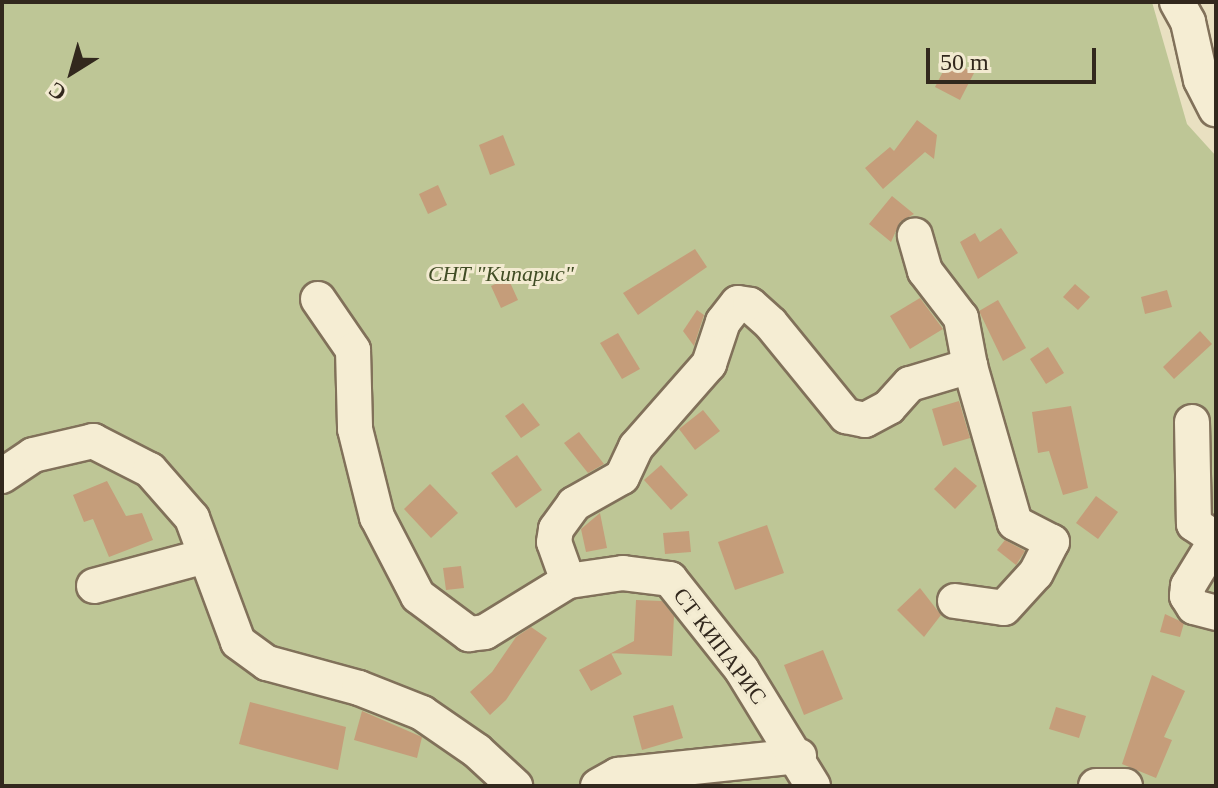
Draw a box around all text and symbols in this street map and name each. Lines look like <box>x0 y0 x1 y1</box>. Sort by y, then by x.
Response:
north arrow <box>32 32 112 112</box>
scale bar <box>930 32 1100 82</box>
text: 50 m <box>940 49 989 75</box>
text: С <box>43 77 71 106</box>
park label: СНТ "Кипарис" <box>428 261 574 287</box>
street label: СТ КИПАРИС <box>668 583 772 709</box>

